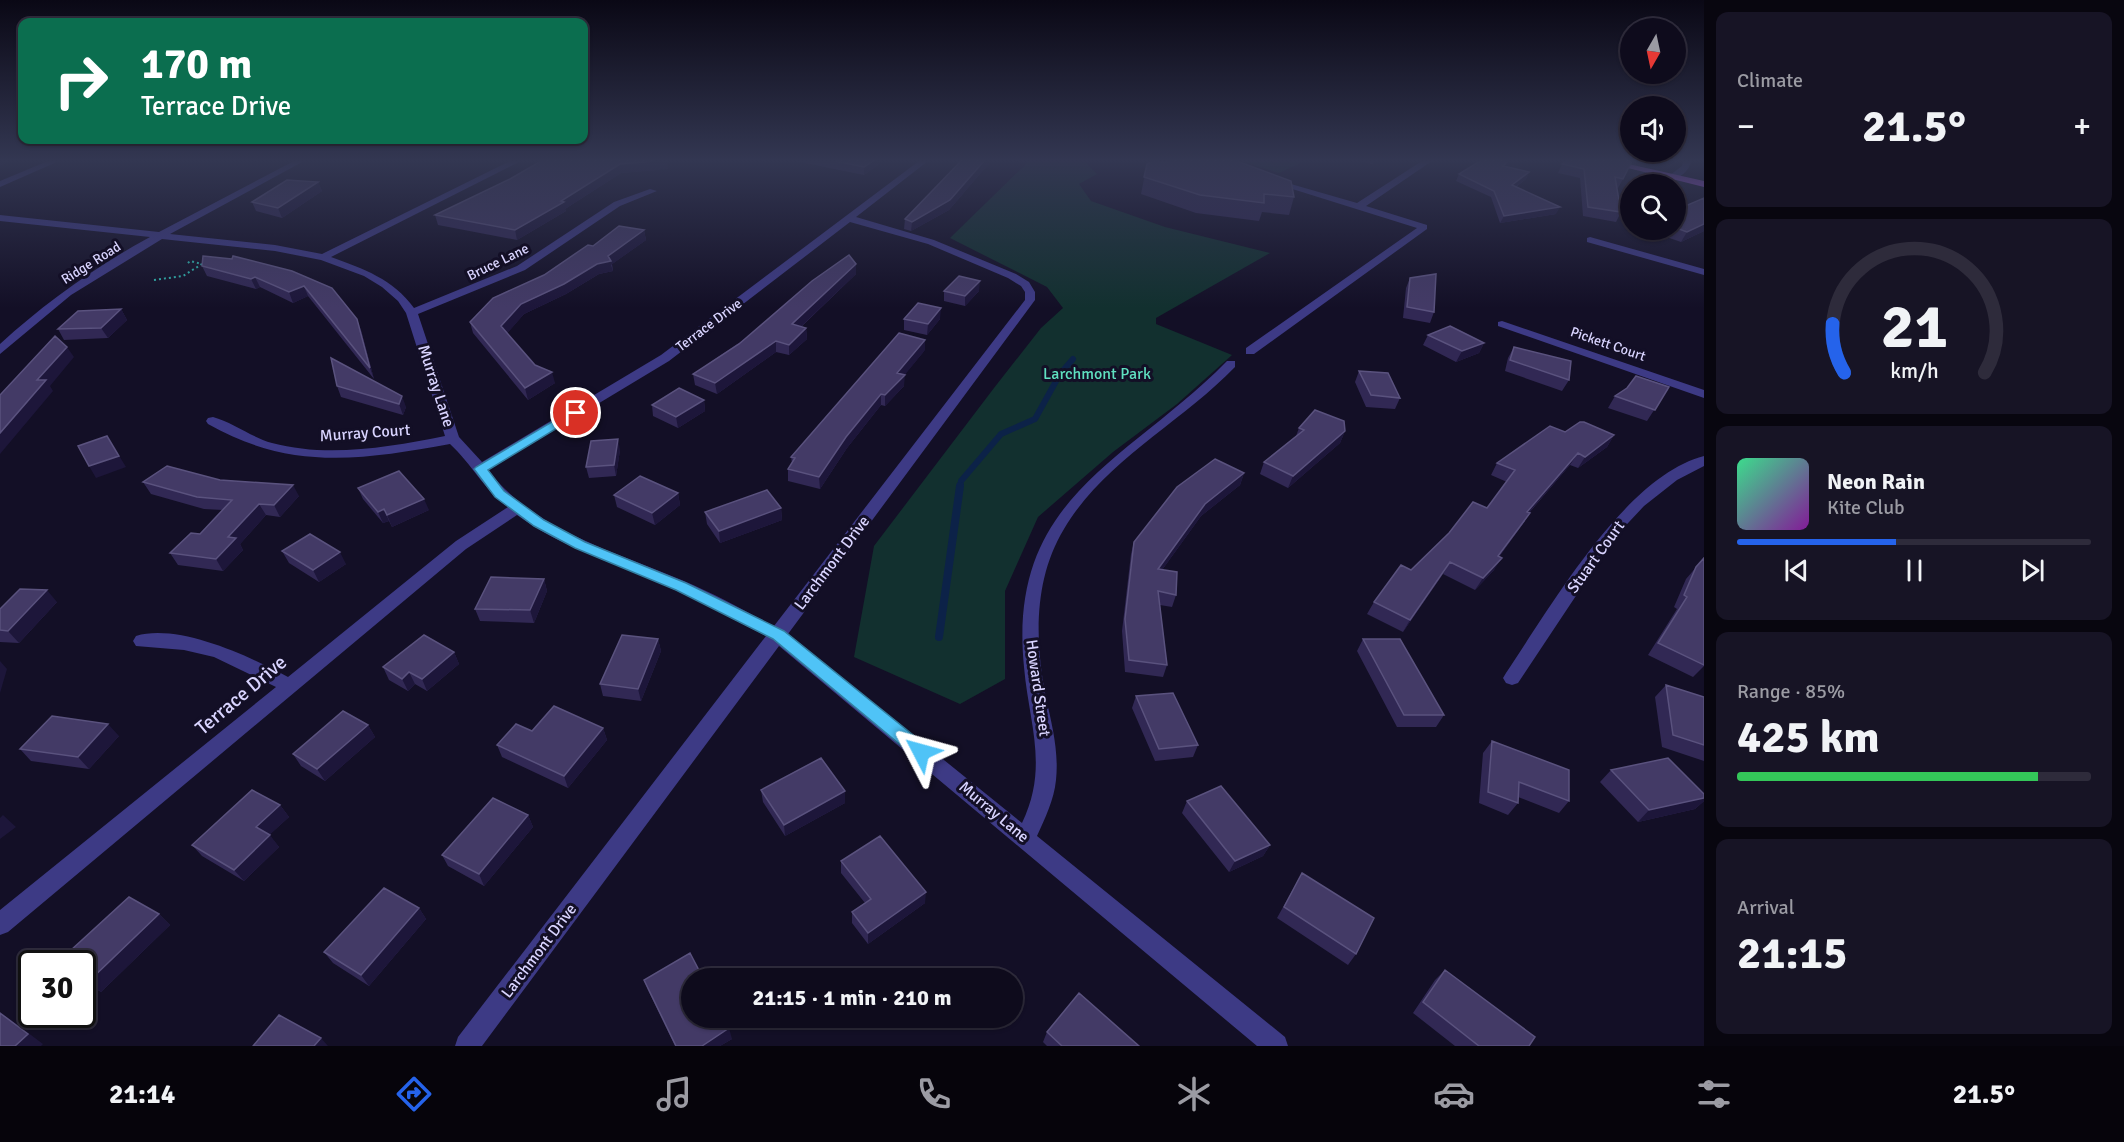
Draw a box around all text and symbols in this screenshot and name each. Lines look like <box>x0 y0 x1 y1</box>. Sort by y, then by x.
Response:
north arrow <box>1620 18 1686 84</box>
map controls <box>1620 18 1686 240</box>
text: 170 m <box>141 39 252 90</box>
icon: right <box>42 42 120 120</box>
text: Climate <box>1737 68 1803 93</box>
text: Terrace Drive <box>141 90 291 123</box>
button: sound <box>1620 96 1686 162</box>
text: 21.5° <box>1862 99 1966 154</box>
text: − <box>1737 106 1755 147</box>
text: + <box>2073 106 2091 147</box>
button: search <box>1620 174 1686 240</box>
street label: Ridge Road <box>58 238 124 288</box>
street label: Bruce Lane <box>464 240 532 284</box>
text: 21 <box>1880 288 1948 365</box>
street label: Terrace Drive <box>673 295 745 355</box>
street label: Pickett Court <box>1568 323 1648 365</box>
street label: Murray Lane <box>413 342 459 430</box>
text: km/h <box>1890 359 1938 385</box>
park label: Larchmont Park <box>1043 364 1151 384</box>
pin <box>550 387 601 438</box>
icon: arrive <box>559 396 592 429</box>
street label: Murray Court <box>319 420 411 446</box>
text: Neon Rain <box>1827 468 1925 495</box>
text: Kite Club <box>1827 495 1905 520</box>
street label: Larchmont Drive <box>790 512 874 614</box>
street label: Stuart Court <box>1563 516 1629 597</box>
icon: previous <box>1780 554 1813 587</box>
icon: pause <box>1898 554 1931 587</box>
icon: next <box>2016 554 2049 587</box>
street label: Howard Street <box>1021 638 1055 738</box>
street label: Terrace Drive <box>190 650 292 740</box>
text: Range · 85% <box>1737 679 1845 704</box>
text: 425 km <box>1737 710 1880 765</box>
position arrow <box>889 720 953 784</box>
street label: Murray Lane <box>955 777 1033 847</box>
text: Arrival <box>1737 895 1795 920</box>
street label: Larchmont Drive <box>497 900 581 1002</box>
text: 21:15 <box>1737 926 1847 981</box>
speed limit sign: 30 <box>18 950 96 1028</box>
text: 21:15 · 1 min · 210 m <box>752 984 952 1011</box>
icon: directions <box>393 1073 435 1115</box>
icon: music <box>653 1073 695 1115</box>
icon: phone <box>913 1073 955 1115</box>
icon: climate <box>1173 1073 1215 1115</box>
icon: car <box>1433 1073 1475 1115</box>
icon: filters <box>1693 1073 1735 1115</box>
text: 21:14 <box>109 1078 175 1111</box>
text: 21.5° <box>1953 1078 2015 1111</box>

